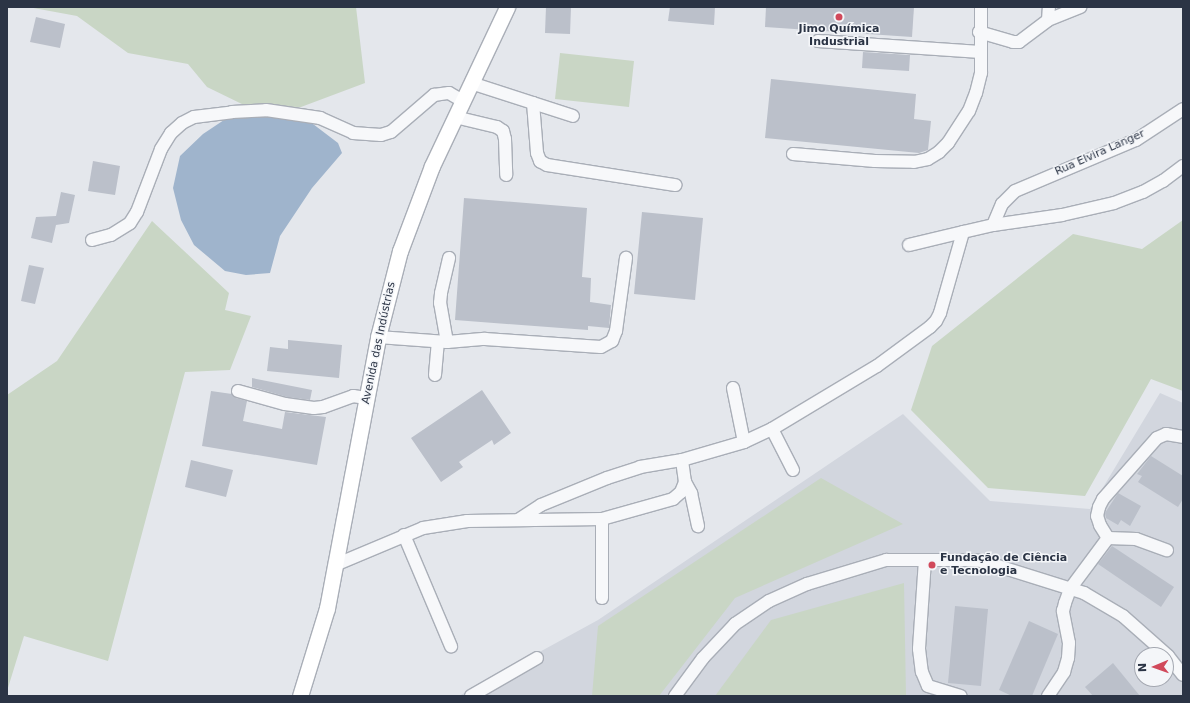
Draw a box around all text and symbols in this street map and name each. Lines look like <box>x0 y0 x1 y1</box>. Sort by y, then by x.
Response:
marker: Jimo Química Industrial <box>834 12 844 22</box>
place label: Jimo Química Industrial <box>799 23 879 49</box>
street label: Rua Elvira Langer <box>1053 127 1147 179</box>
street label: Avenida das Indústrias <box>360 281 398 405</box>
place label: Fundação de Ciência e Tecnologia <box>940 552 1067 578</box>
marker: Fundação de Ciência e Tecnologia <box>927 560 937 570</box>
north arrow <box>1134 647 1174 687</box>
text: N <box>1136 663 1149 672</box>

